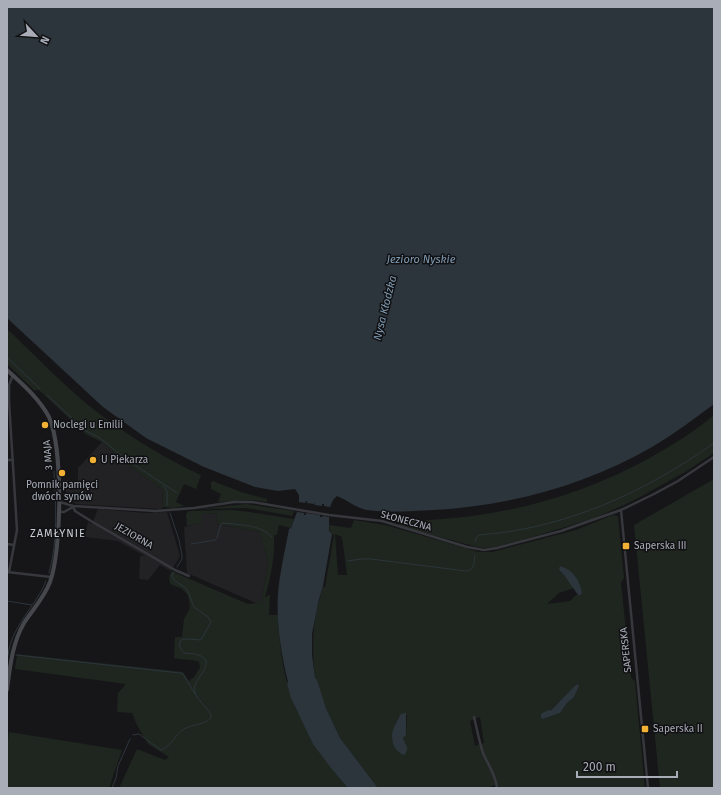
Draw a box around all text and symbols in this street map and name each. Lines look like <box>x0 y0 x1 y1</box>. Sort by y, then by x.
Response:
north arrow <box>16 16 56 56</box>
text: N <box>37 34 52 46</box>
water label: Jezioro Nyskie <box>386 253 456 266</box>
water label: Nysa Kłodzka <box>371 274 399 342</box>
place label: Noclegi u Emilii <box>53 419 123 431</box>
marker: Noclegi u Emilii <box>40 420 50 430</box>
street label: 3 MAJA <box>41 439 55 470</box>
place label: U Piekarza <box>101 454 148 466</box>
marker: U Piekarza <box>88 455 98 465</box>
marker: Pomnik pamięci dwóch synów <box>57 468 67 478</box>
place label: Pomnik pamięci dwóch synów <box>26 479 98 503</box>
street label: SŁONECZNA <box>379 508 433 534</box>
street label: JEZIORNA <box>113 520 155 552</box>
district label: ZAMŁYNIE <box>30 527 86 540</box>
place label: Saperska III <box>634 540 687 552</box>
marker: Saperska III <box>621 541 631 551</box>
street label: SAPERSKA <box>618 627 634 673</box>
place label: Saperska II <box>653 723 703 735</box>
marker: Saperska II <box>640 724 650 734</box>
scale bar <box>577 753 677 779</box>
text: 200 m <box>583 760 616 774</box>

